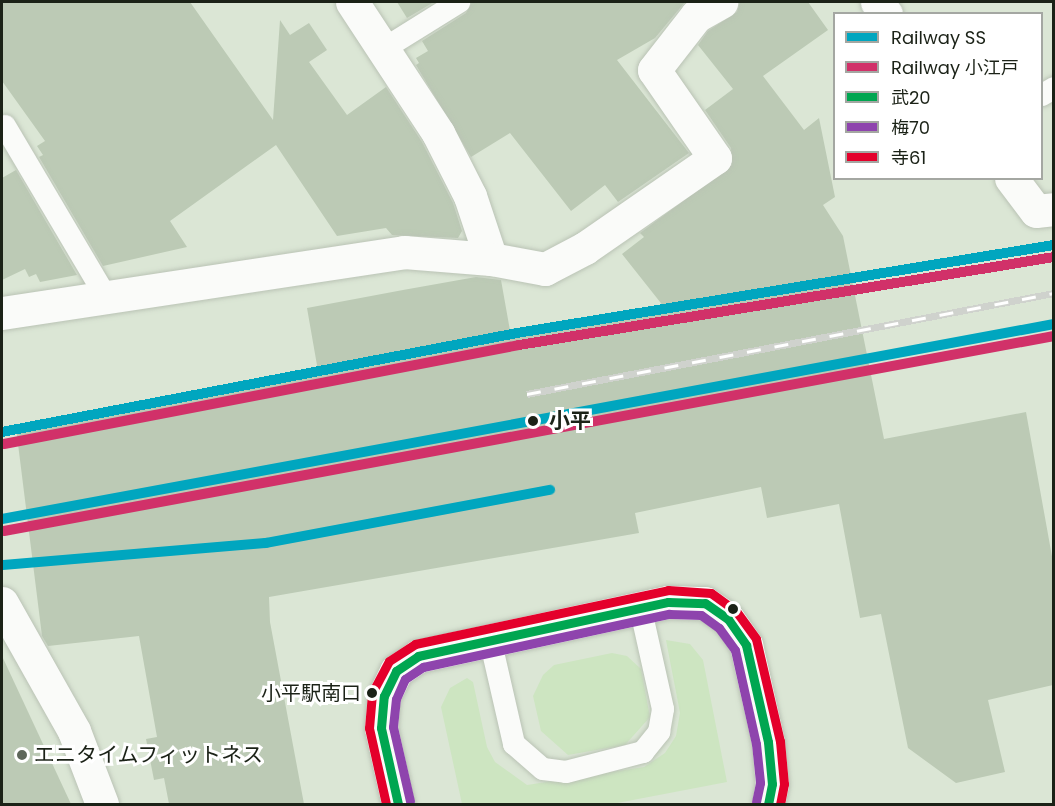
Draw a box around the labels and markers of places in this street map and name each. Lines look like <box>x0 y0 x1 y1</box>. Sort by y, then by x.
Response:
place label: 小平 <box>549 408 591 434</box>
marker: 小平 <box>522 410 544 432</box>
unlabelled marker <box>727 603 739 615</box>
place label: 小平駅南口 <box>261 681 361 705</box>
marker: 小平駅南口 <box>366 687 378 699</box>
place label: エニタイムフィットネス <box>34 742 265 768</box>
marker: エニタイムフィットネス <box>15 748 29 762</box>

